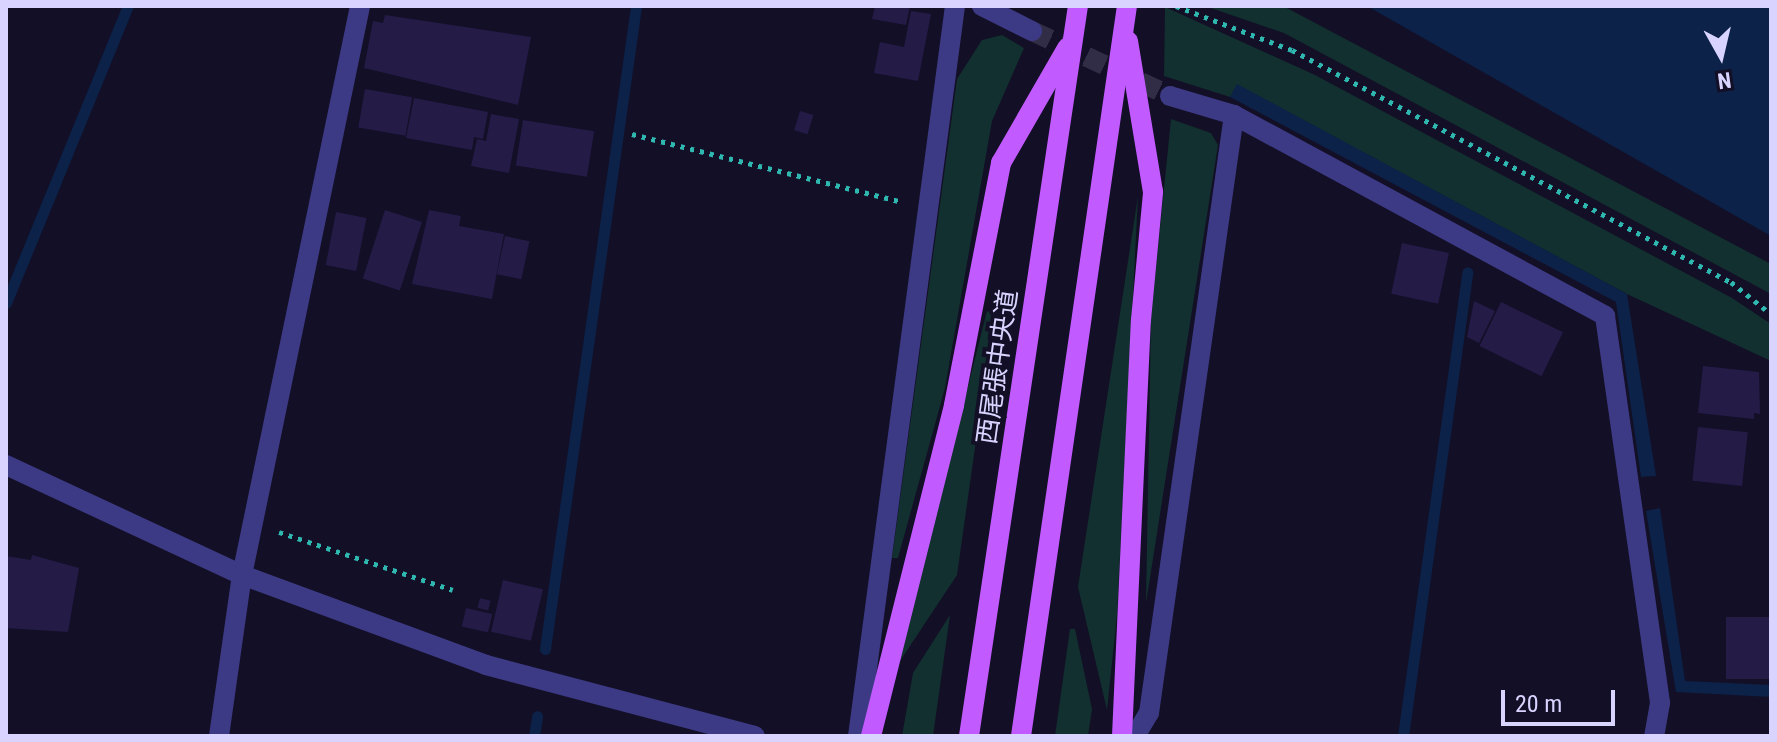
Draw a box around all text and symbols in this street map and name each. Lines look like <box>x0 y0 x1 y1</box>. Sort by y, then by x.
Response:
north arrow <box>1681 16 1761 96</box>
text: N <box>1716 67 1733 94</box>
street label: 西尾張中央道 <box>972 288 1024 446</box>
scale bar <box>1505 674 1619 724</box>
text: 20 m <box>1515 690 1562 718</box>

